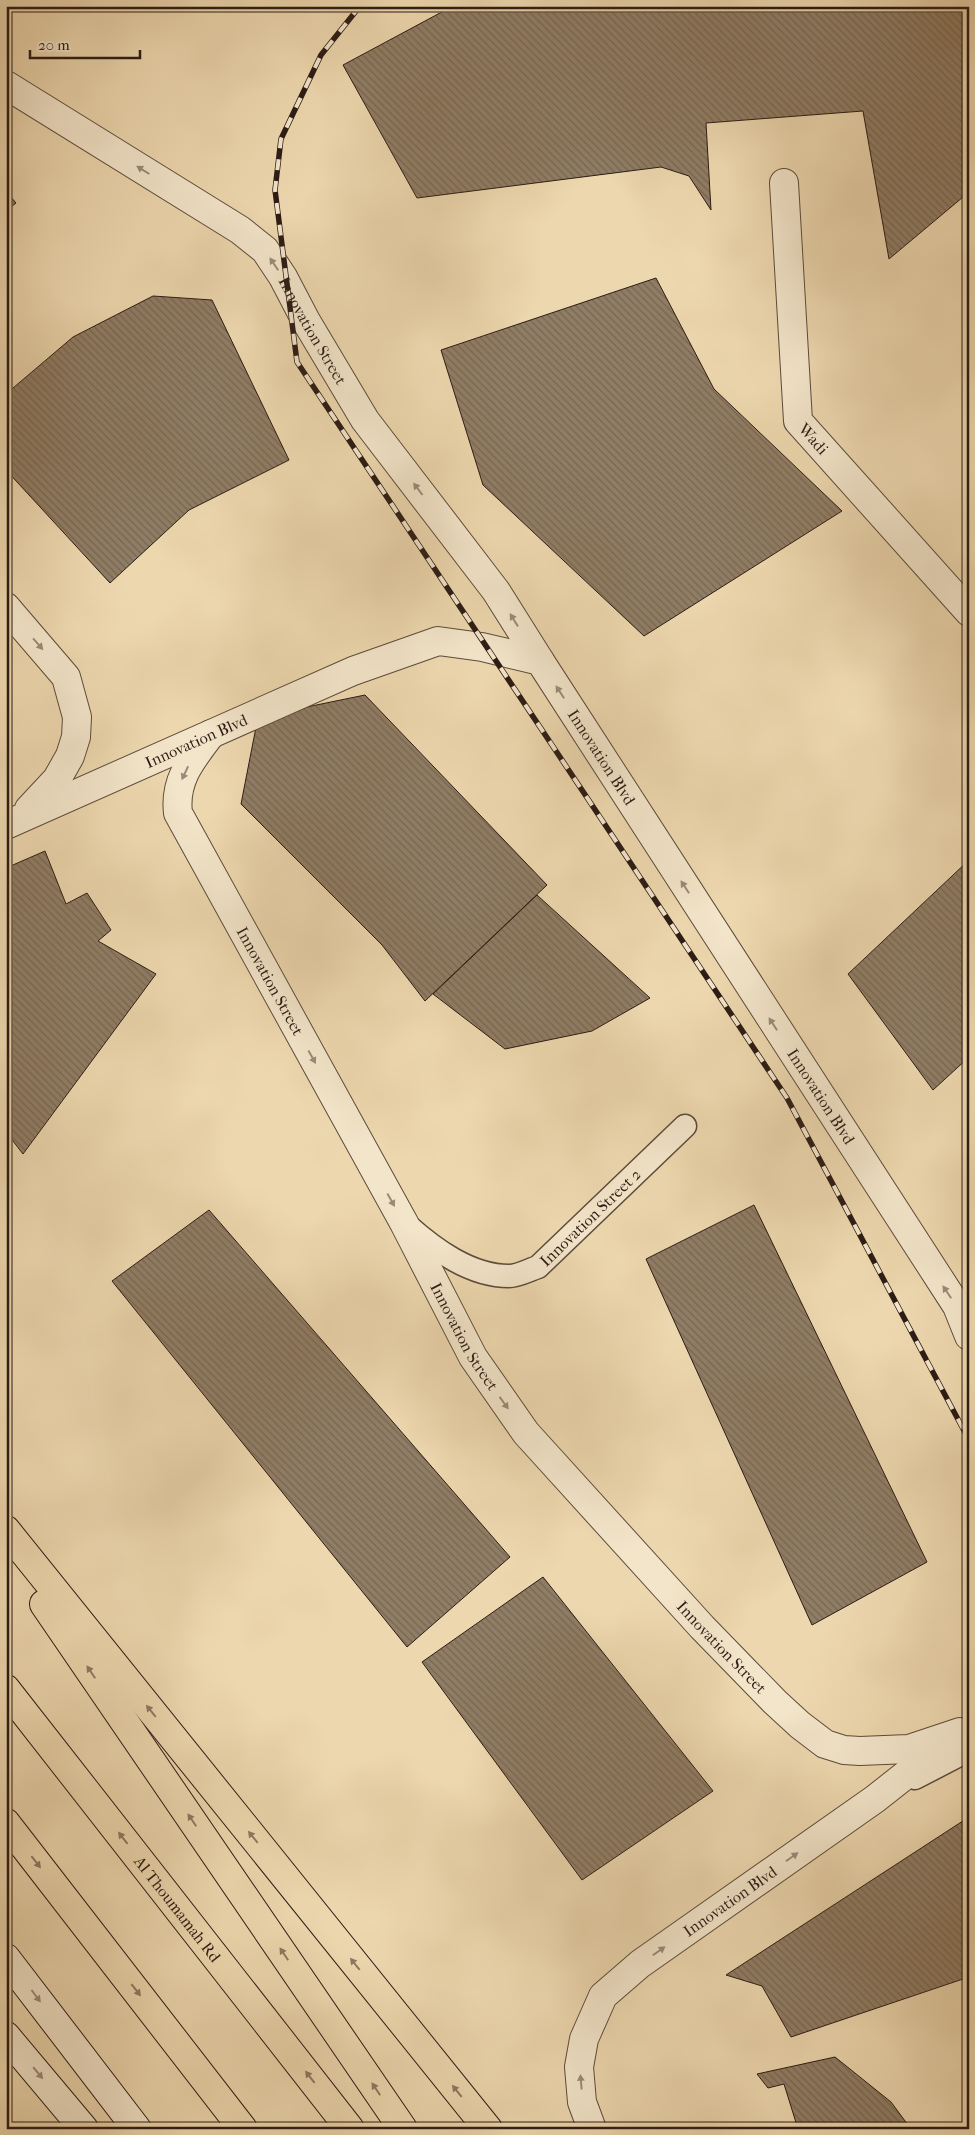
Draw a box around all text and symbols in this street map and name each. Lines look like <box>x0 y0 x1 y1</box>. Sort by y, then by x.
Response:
scale bar <box>30 28 140 60</box>
text: 20 m <box>38 36 70 54</box>
one-way arrow <box>137 165 150 175</box>
one-way arrow <box>269 257 279 271</box>
street label: Innovation Street <box>274 273 351 388</box>
street label: Wadi <box>794 419 832 459</box>
one-way arrow <box>413 482 423 496</box>
one-way arrow <box>509 613 519 627</box>
one-way arrow <box>32 638 43 650</box>
one-way arrow <box>555 685 564 698</box>
street label: Innovation Blvd <box>564 706 640 809</box>
street label: Innovation Blvd <box>142 710 251 772</box>
one-way arrow <box>181 766 189 780</box>
one-way arrow <box>681 880 690 894</box>
street label: Innovation Street <box>233 924 308 1039</box>
one-way arrow <box>769 1017 778 1030</box>
street label: Innovation Blvd <box>783 1045 859 1148</box>
one-way arrow <box>308 1050 316 1065</box>
street label: Innovation Street 2 <box>536 1165 645 1270</box>
one-way arrow <box>387 1192 395 1207</box>
street label: Innovation Street <box>426 1279 503 1394</box>
one-way arrow <box>943 1286 952 1299</box>
one-way arrow <box>499 1396 509 1409</box>
street label: Innovation Street <box>673 1597 771 1698</box>
one-way arrow <box>86 1665 96 1678</box>
one-way arrow <box>146 1705 157 1718</box>
one-way arrow <box>187 1813 197 1827</box>
one-way arrow <box>248 1831 259 1844</box>
one-way arrow <box>118 1832 129 1845</box>
street label: Al Thoumamah Rd <box>130 1852 225 1966</box>
one-way arrow <box>785 1852 798 1862</box>
one-way arrow <box>31 1855 42 1868</box>
street label: Innovation Blvd <box>680 1862 781 1941</box>
one-way arrow <box>652 1946 665 1956</box>
one-way arrow <box>279 1948 289 1961</box>
one-way arrow <box>350 1958 361 1971</box>
one-way arrow <box>130 1983 141 1996</box>
one-way arrow <box>31 1989 41 2003</box>
one-way arrow <box>32 2066 43 2079</box>
one-way arrow <box>304 2070 315 2083</box>
one-way arrow <box>576 2074 584 2090</box>
one-way arrow <box>371 2082 381 2095</box>
one-way arrow <box>451 2085 462 2098</box>

